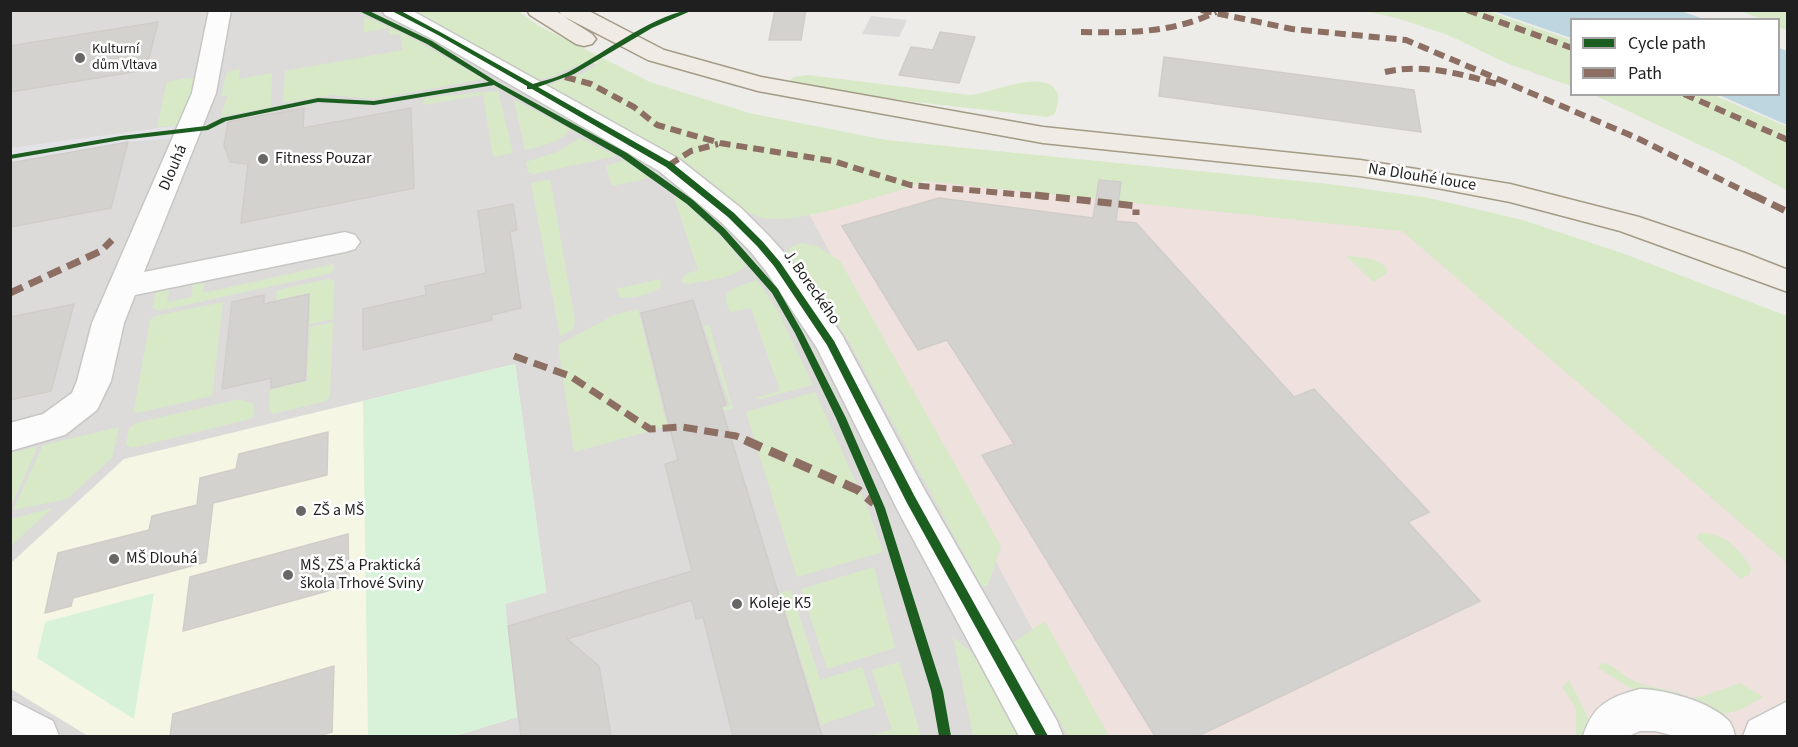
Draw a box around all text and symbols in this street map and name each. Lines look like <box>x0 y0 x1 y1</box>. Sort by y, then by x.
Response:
legend <box>1570 18 1780 96</box>
text: Cycle path <box>1628 31 1706 56</box>
place label: Kulturní dům Vltava <box>92 42 157 74</box>
marker: Kulturní dům Vltava <box>73 51 87 65</box>
text: Path <box>1628 61 1662 86</box>
street label: Dlouhá <box>156 142 192 194</box>
place label: Fitness Pouzar <box>275 149 372 169</box>
marker: Fitness Pouzar <box>256 152 270 166</box>
street label: Na Dlouhé louce <box>1367 160 1477 196</box>
street label: J. Boreckého <box>778 247 844 329</box>
place label: ZŠ a MŠ <box>313 501 364 521</box>
marker: ZŠ a MŠ <box>294 504 308 518</box>
place label: MŠ Dlouhá <box>126 549 197 569</box>
marker: MŠ Dlouhá <box>107 552 121 566</box>
place label: MŠ, ZŠ a Praktická škola Trhové Sviny <box>300 556 424 594</box>
marker: MŠ, ZŠ a Praktická škola Trhové Sviny <box>281 568 295 582</box>
place label: Koleje K5 <box>749 594 811 614</box>
marker: Koleje K5 <box>730 597 744 611</box>

